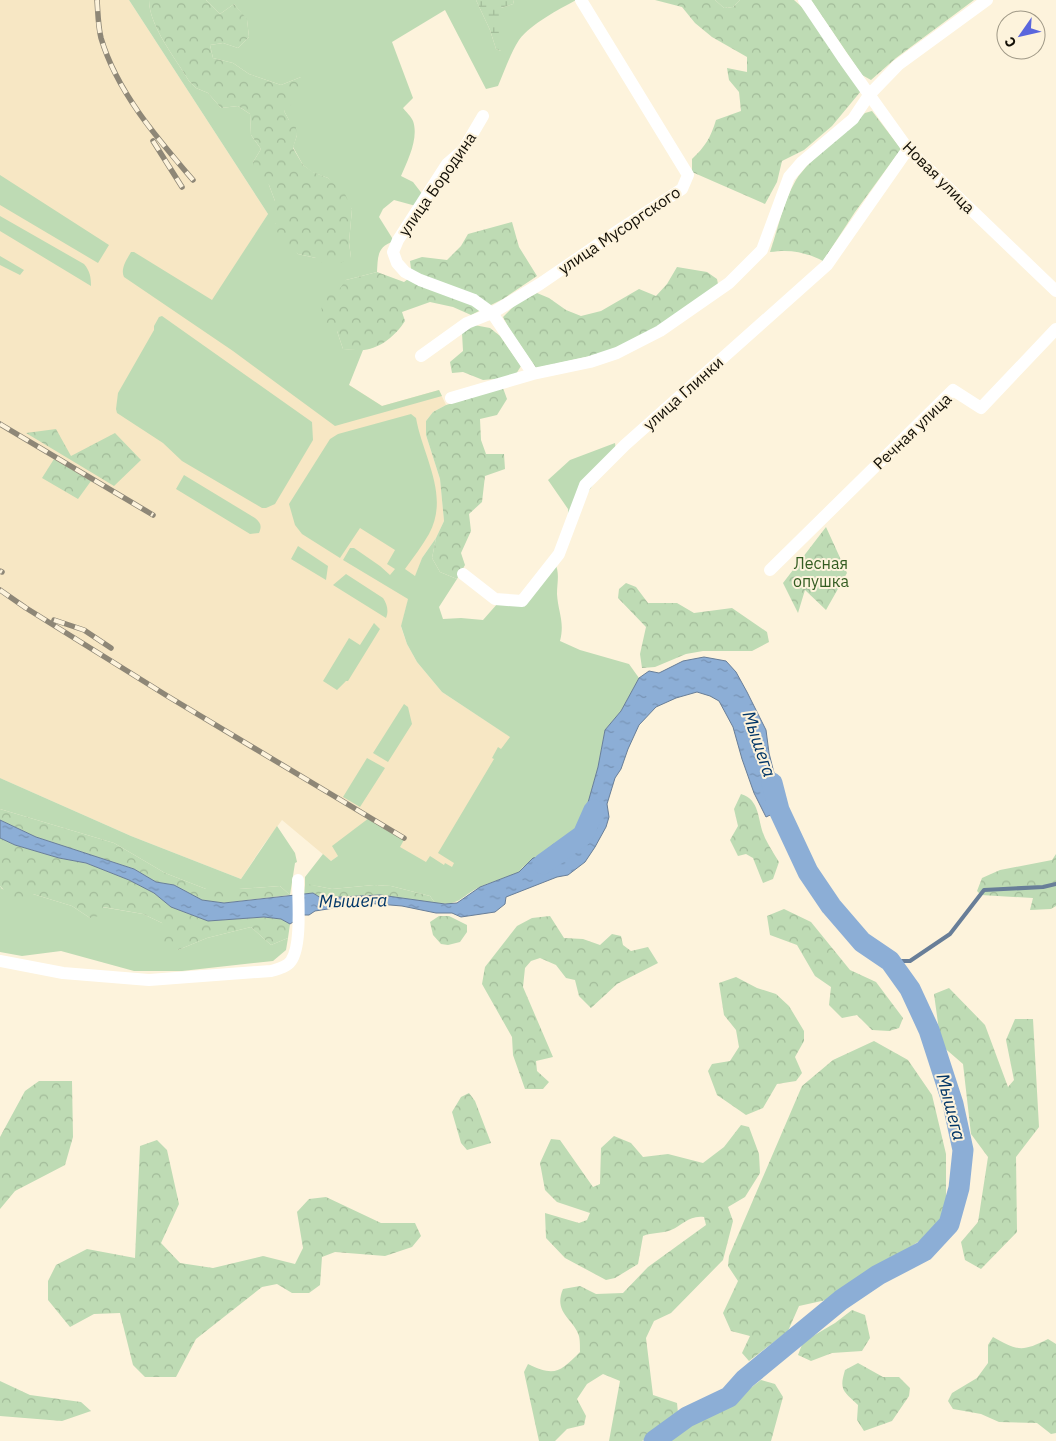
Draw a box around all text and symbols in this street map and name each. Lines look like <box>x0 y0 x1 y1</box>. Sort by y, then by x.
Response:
north arrow <box>996 10 1046 60</box>
text: С <box>1000 33 1020 51</box>
street label: улица Бородина <box>394 128 481 240</box>
street label: Новая улица <box>899 137 980 218</box>
street label: улица Мусоргского <box>554 182 684 278</box>
street label: улица Глинки <box>639 352 727 434</box>
street label: Речная улица <box>869 388 956 473</box>
park label: Лесная опушка <box>793 553 849 591</box>
water label: Мышега <box>737 708 782 780</box>
water label: Мышега <box>318 888 388 913</box>
water label: Мышега <box>931 1071 971 1143</box>

